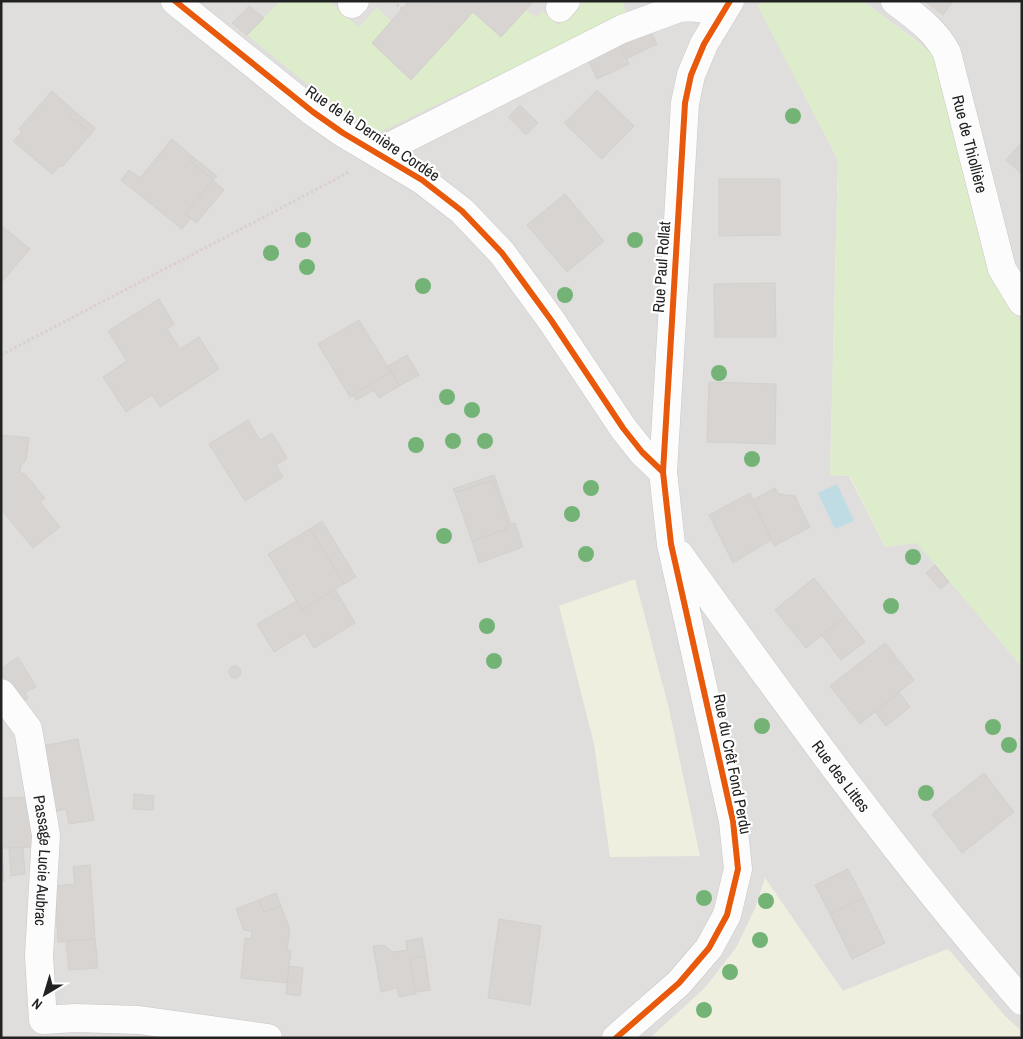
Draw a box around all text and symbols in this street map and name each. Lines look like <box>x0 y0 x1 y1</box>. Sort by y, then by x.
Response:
street label: Rue de la Dernière Cordée <box>302 80 444 186</box>
street label: Rue de Thiollière <box>947 92 993 195</box>
street label: Rue Paul Rollat <box>647 220 675 313</box>
street label: Rue du Crêt Fond Perdu <box>709 692 757 836</box>
street label: Rue des Littes <box>807 736 875 817</box>
street label: Passage Lucie Aubrac <box>28 794 58 927</box>
north arrow <box>20 969 70 1019</box>
text: N <box>28 995 46 1014</box>

